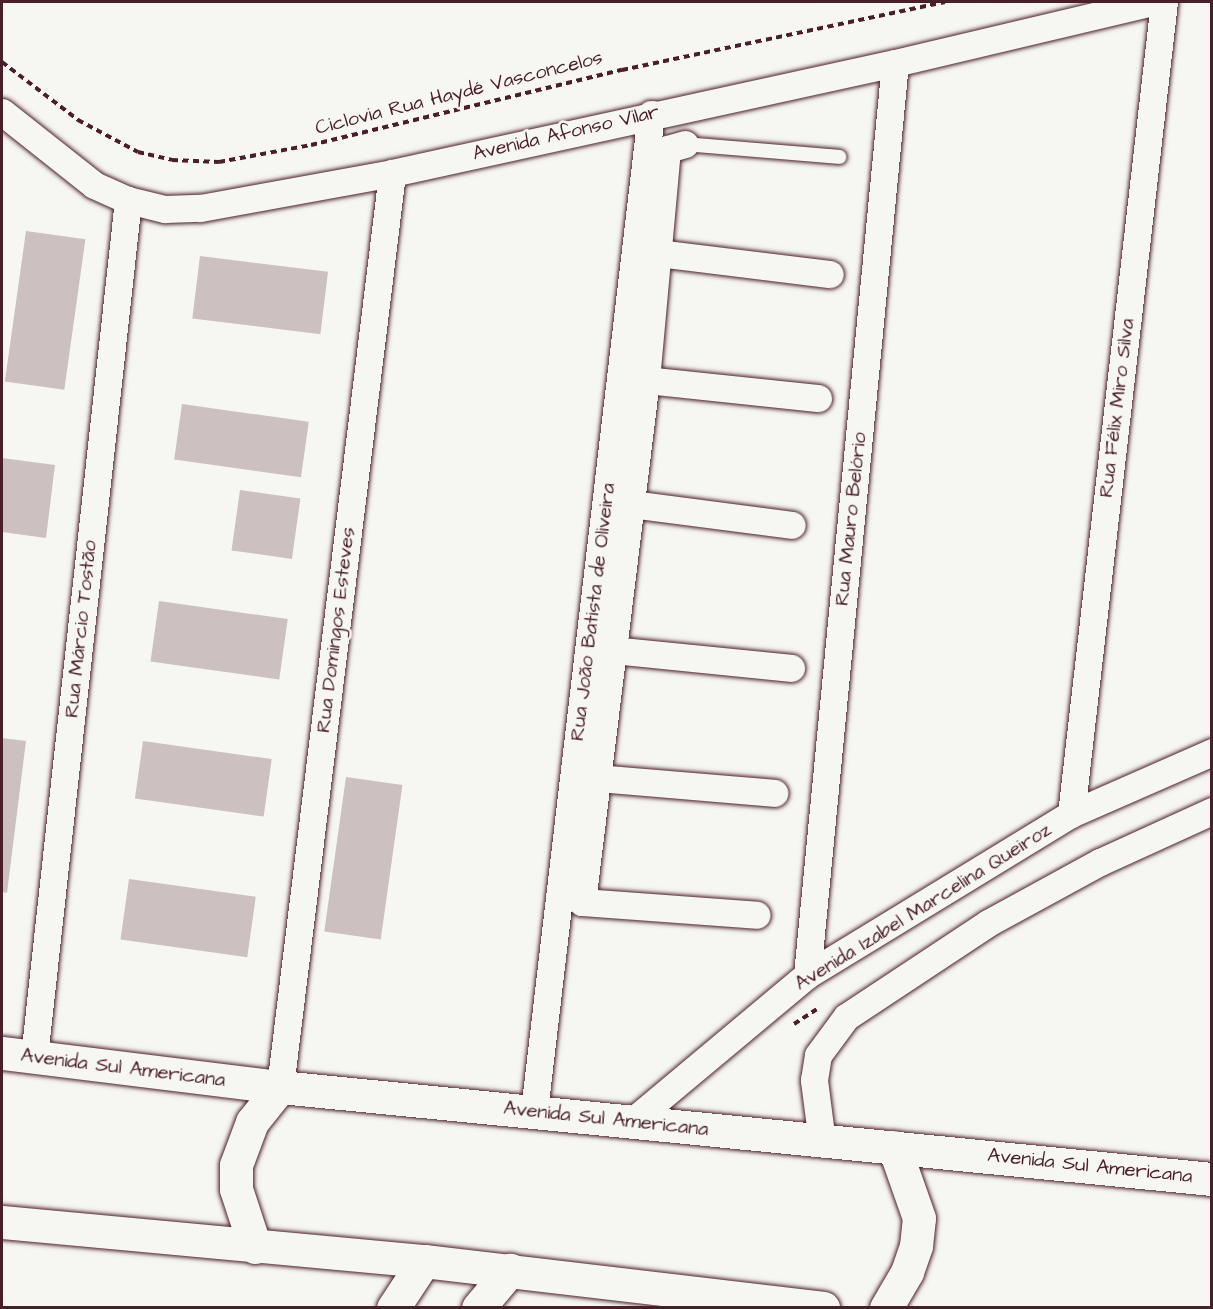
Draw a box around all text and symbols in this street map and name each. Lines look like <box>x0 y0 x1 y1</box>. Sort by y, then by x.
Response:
street label: Ciclovia Rua Haydé Vasconcelos <box>313 46 605 140</box>
street label: Avenida Afonso Vilar <box>470 100 662 166</box>
street label: Rua Félix Miro Silva <box>1094 317 1140 499</box>
street label: Rua Mauro Belório <box>830 431 872 607</box>
street label: Rua João Batista de Oliveira <box>565 482 621 742</box>
street label: Rua Domingos Esteves <box>311 526 361 734</box>
street label: Rua Márcio Tostão <box>60 539 102 719</box>
street label: Avenida Izabel Marcelina Queiroz <box>790 818 1056 996</box>
street label: Avenida Sul Americana <box>19 1044 227 1092</box>
street label: Avenida Sul Americana <box>502 1096 710 1142</box>
street label: Avenida Sul Americana <box>986 1143 1194 1189</box>

